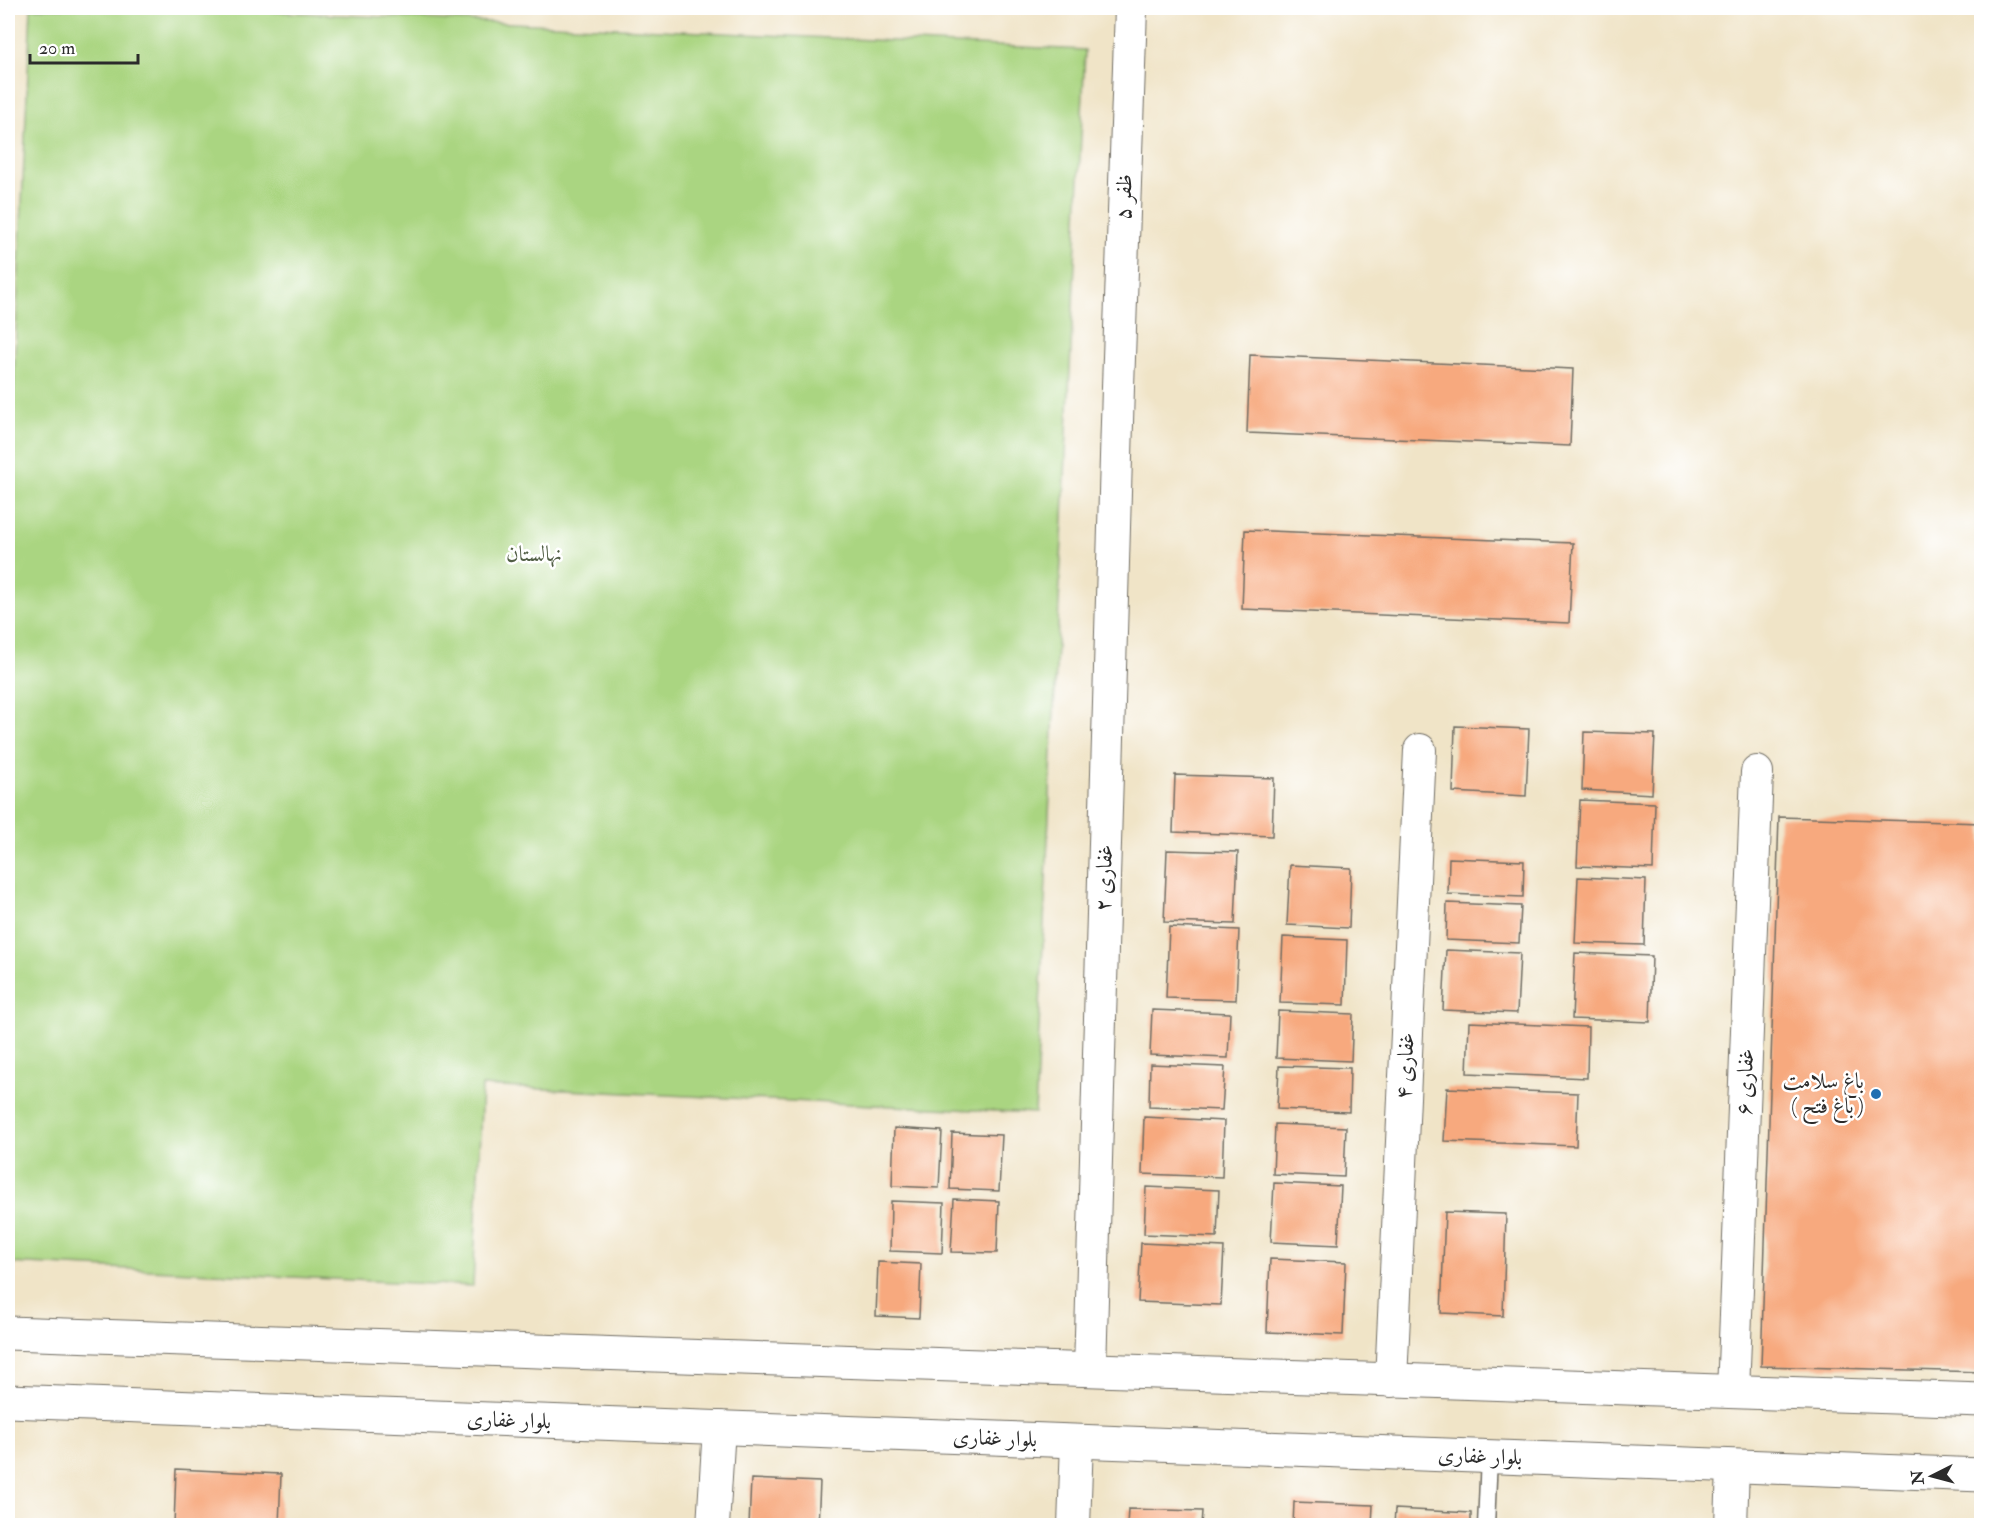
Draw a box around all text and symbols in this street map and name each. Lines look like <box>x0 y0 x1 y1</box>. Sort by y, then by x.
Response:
scale bar <box>30 27 138 65</box>
text: 20 m <box>39 37 75 60</box>
street label: ظفر ۵ <box>1109 174 1139 220</box>
park label: نهالستان <box>506 540 562 568</box>
street label: غفاری ۲ <box>1089 844 1119 912</box>
street label: غفاری ۴ <box>1389 1032 1421 1100</box>
street label: غفاری ۶ <box>1730 1048 1760 1116</box>
place label: باغ سلامت ( باغ فتح ) <box>1783 1067 1864 1125</box>
marker: باغ سلامت ( باغ فتح ) <box>1869 1087 1883 1101</box>
street label: بلوار غفاری <box>466 1405 552 1435</box>
street label: بلوار غفاری <box>952 1423 1038 1453</box>
street label: بلوار غفاری <box>1437 1441 1523 1471</box>
north arrow <box>1902 1446 1962 1506</box>
text: N <box>1907 1469 1929 1487</box>

